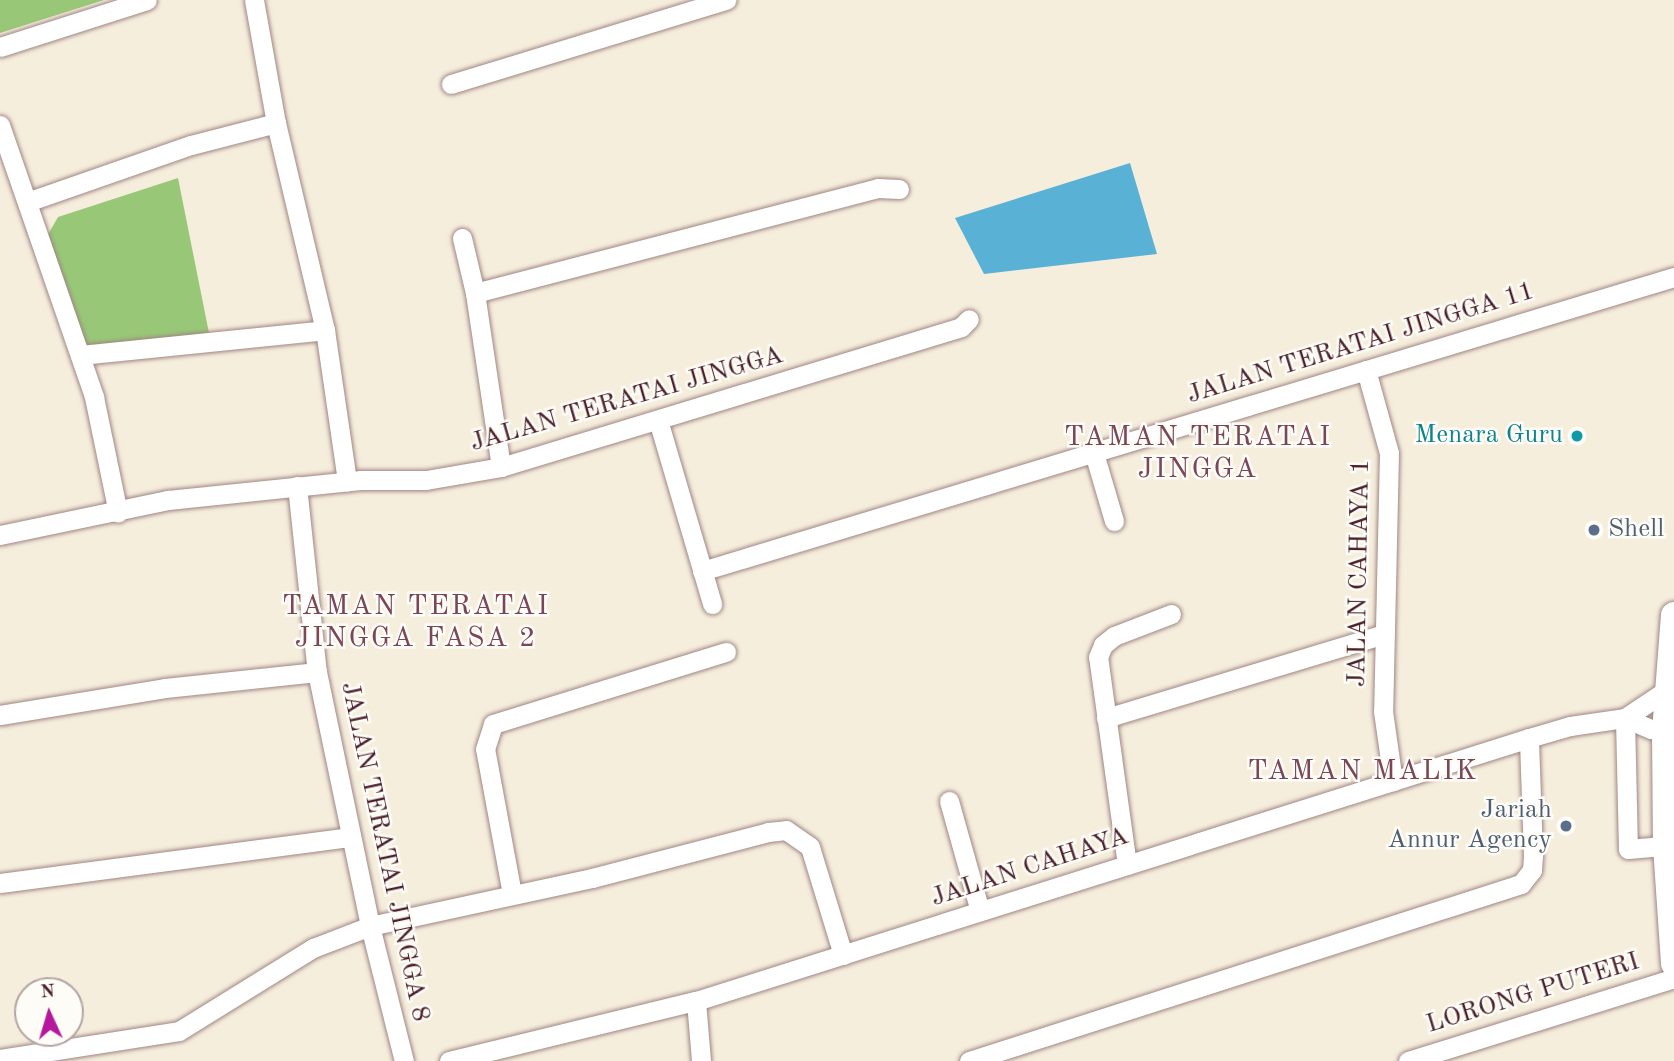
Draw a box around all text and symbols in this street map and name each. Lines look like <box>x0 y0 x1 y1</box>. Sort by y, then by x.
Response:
street label: JALAN TERATAI JINGGA 11 <box>1184 276 1538 412</box>
street label: JALAN TERATAI JINGGA <box>467 340 787 460</box>
place label: Menara Guru <box>1414 420 1563 452</box>
district label: TAMAN TERATAI JINGGA <box>1066 421 1330 487</box>
marker: Menara Guru <box>1569 428 1585 444</box>
street label: JALAN CAHAYA 1 <box>1342 459 1378 687</box>
place label: Shell <box>1608 514 1664 546</box>
marker: Shell <box>1586 522 1602 538</box>
district label: TAMAN TERATAI JINGGA FASA 2 <box>284 590 548 656</box>
street label: JALAN TERATAI JINGGA 8 <box>333 679 435 1025</box>
district label: TAMAN MALIK <box>1249 755 1477 789</box>
place label: Jariah Annur Agency <box>1387 795 1552 856</box>
marker: Jariah Annur Agency <box>1558 818 1574 834</box>
street label: JALAN CAHAYA <box>927 821 1133 915</box>
street label: LORONG PUTERI <box>1423 947 1643 1041</box>
north arrow <box>14 977 84 1047</box>
text: N <box>40 983 56 1003</box>

